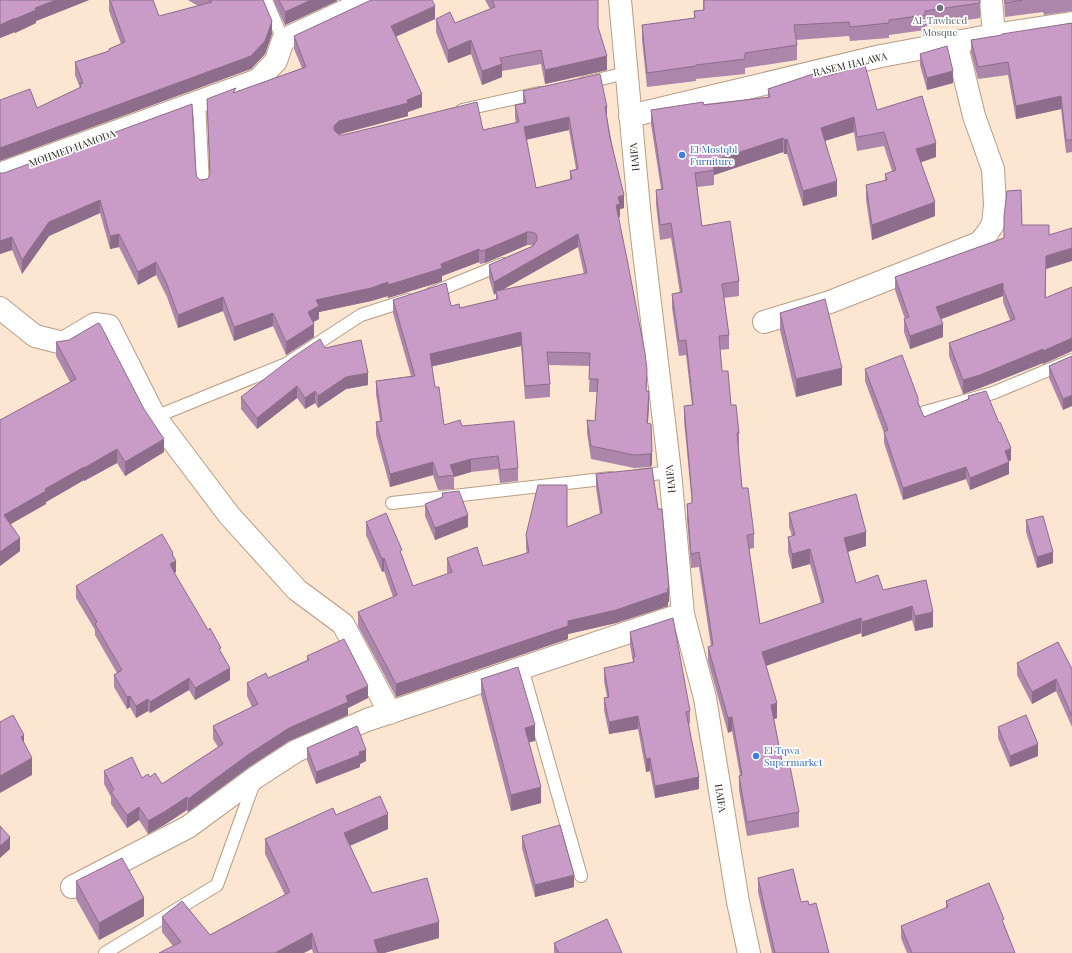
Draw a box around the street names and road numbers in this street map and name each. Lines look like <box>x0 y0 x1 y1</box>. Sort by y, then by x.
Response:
street label: RASEM HALAWA <box>812 49 889 79</box>
street label: MOHMED HAMODA <box>27 126 118 170</box>
street label: HAIFA <box>625 141 642 172</box>
street label: HAIFA <box>661 463 678 494</box>
street label: HAIFA <box>712 783 730 814</box>

